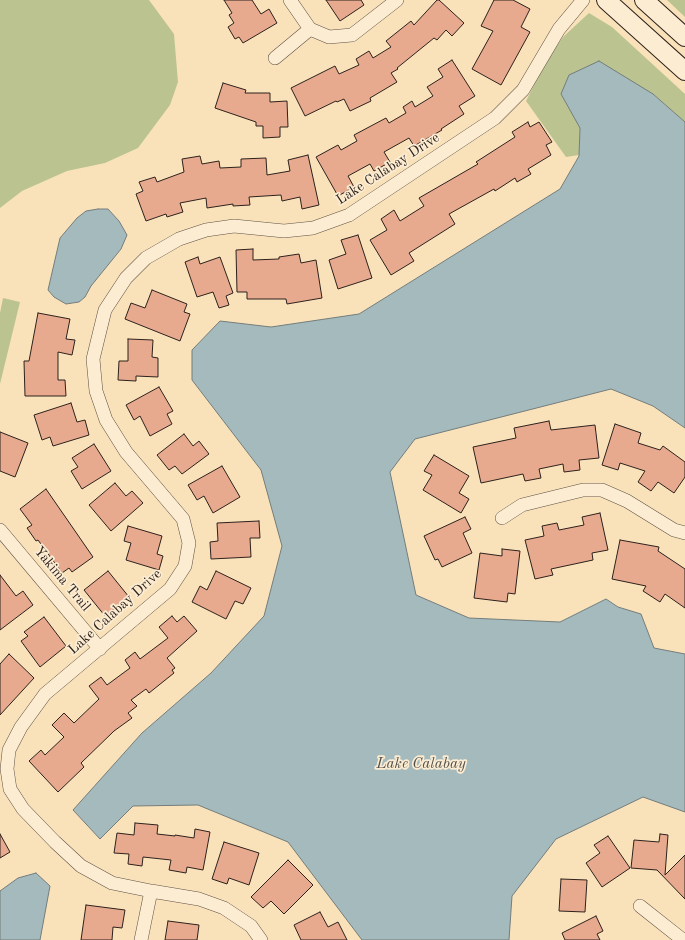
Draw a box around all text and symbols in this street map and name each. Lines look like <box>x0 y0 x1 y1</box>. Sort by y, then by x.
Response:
street label: Lake Calabay Drive <box>333 129 443 209</box>
street label: Yakima Trail <box>30 543 94 615</box>
street label: Lake Calabay Drive <box>65 566 165 658</box>
water label: Lake Calabay <box>376 755 466 773</box>

